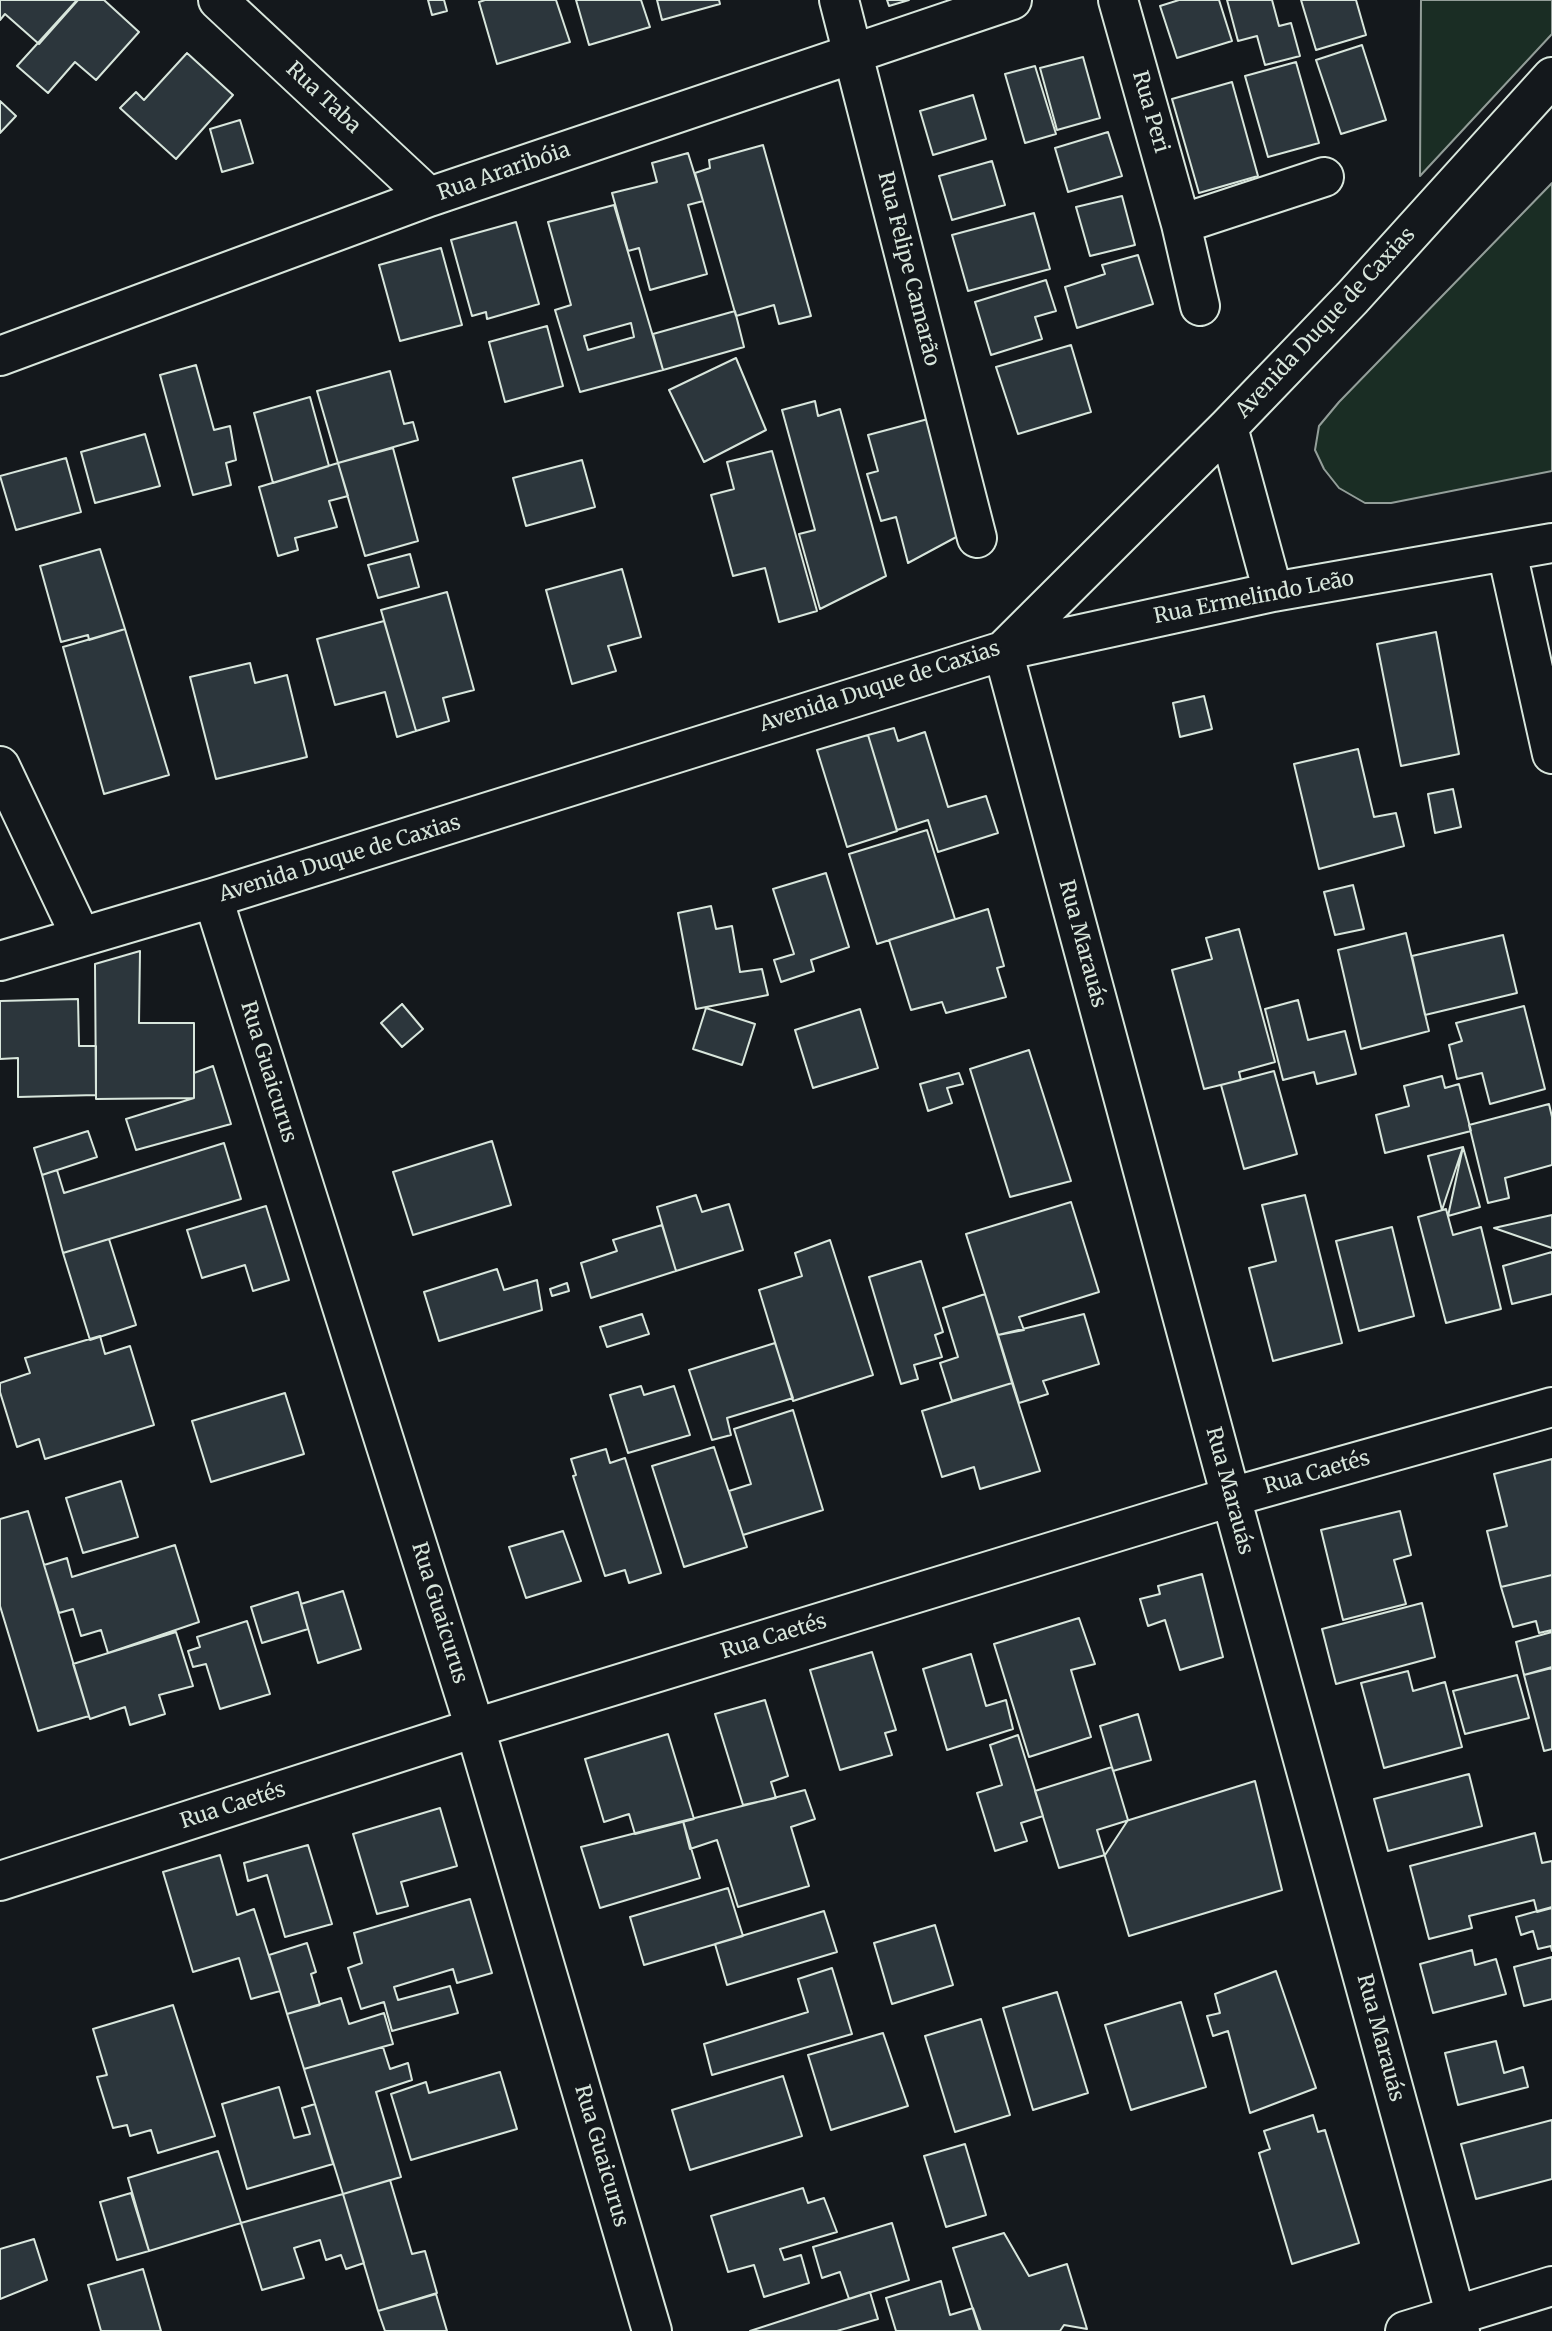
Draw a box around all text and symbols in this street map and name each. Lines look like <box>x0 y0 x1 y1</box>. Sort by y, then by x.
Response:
street label: Rua Taba <box>280 57 366 139</box>
street label: Rua Peri <box>1126 68 1174 156</box>
street label: Rua Araribóia <box>434 138 574 206</box>
street label: Rua Felipe Camarão <box>872 169 944 369</box>
street label: Avenida Duque de Caxias <box>1231 222 1421 424</box>
street label: Rua Ermelindo Leão <box>1152 566 1356 630</box>
street label: Avenida Duque de Caxias <box>757 636 1003 738</box>
street label: Avenida Duque de Caxias <box>216 810 464 908</box>
street label: Rua Marauás <box>1053 878 1111 1010</box>
street label: Rua Guaicurus <box>235 998 301 1146</box>
street label: Rua Marauás <box>1200 1425 1258 1557</box>
street label: Rua Caetés <box>1261 1446 1373 1500</box>
street label: Rua Guaicurus <box>406 1539 472 1687</box>
street label: Rua Caetés <box>718 1609 830 1665</box>
street label: Rua Caetés <box>177 1777 289 1835</box>
street label: Rua Marauás <box>1351 1972 1409 2104</box>
street label: Rua Guaicurus <box>569 2082 633 2230</box>

